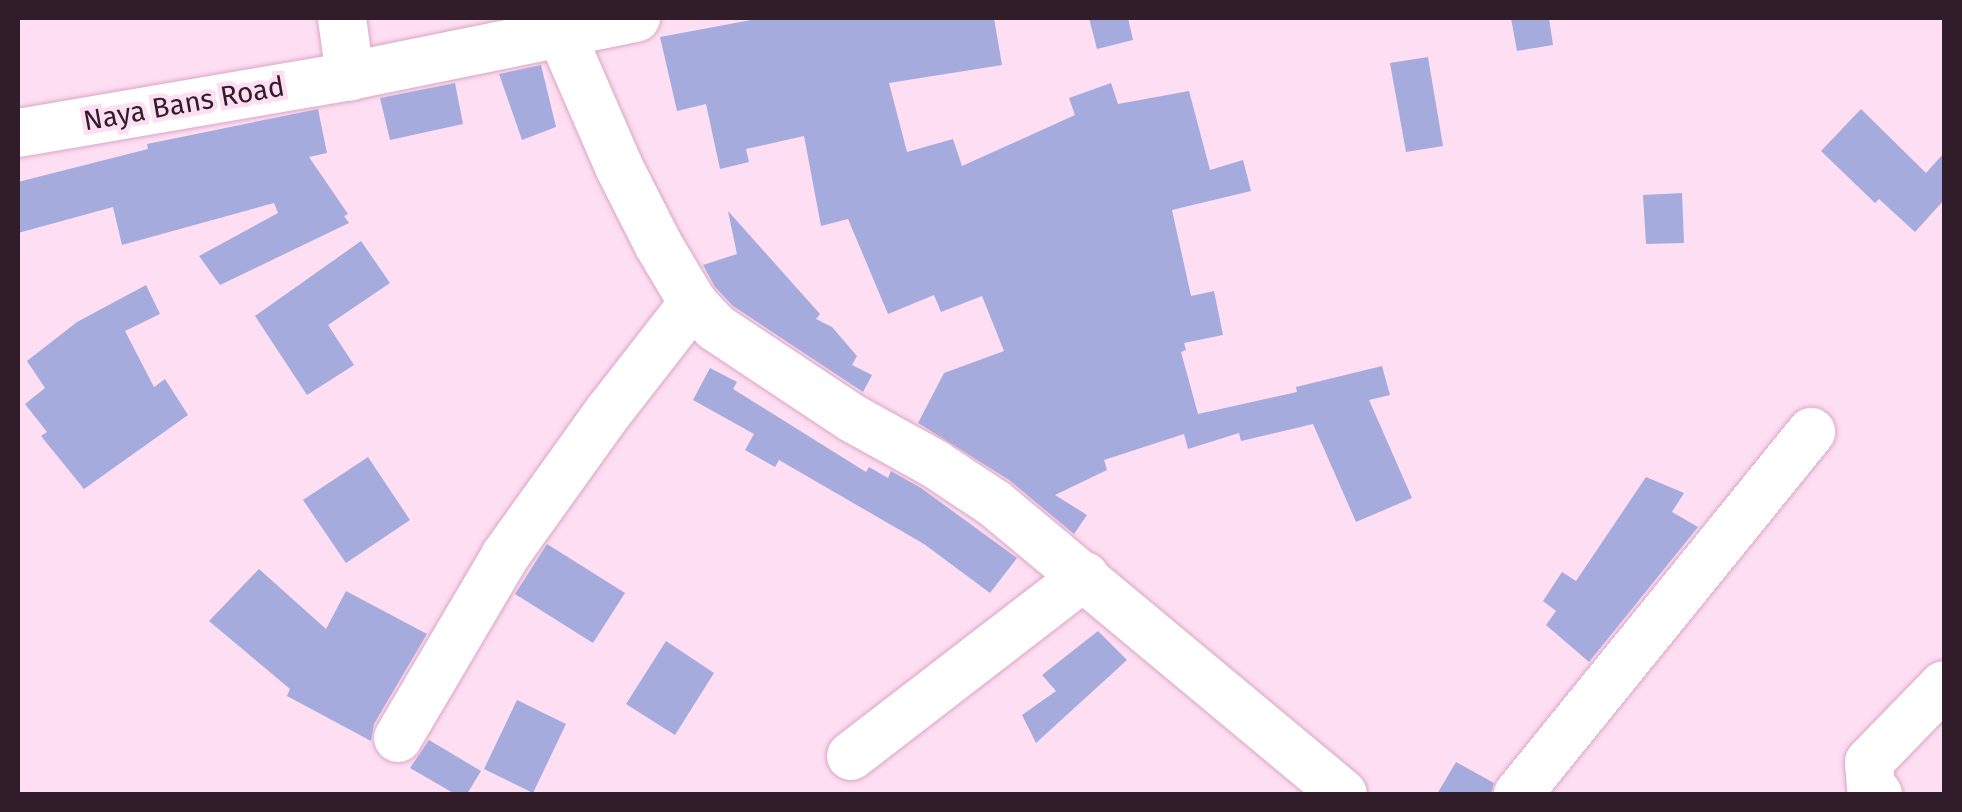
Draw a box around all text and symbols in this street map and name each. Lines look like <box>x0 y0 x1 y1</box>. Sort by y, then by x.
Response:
street label: Naya Bans Road <box>81 70 287 138</box>

